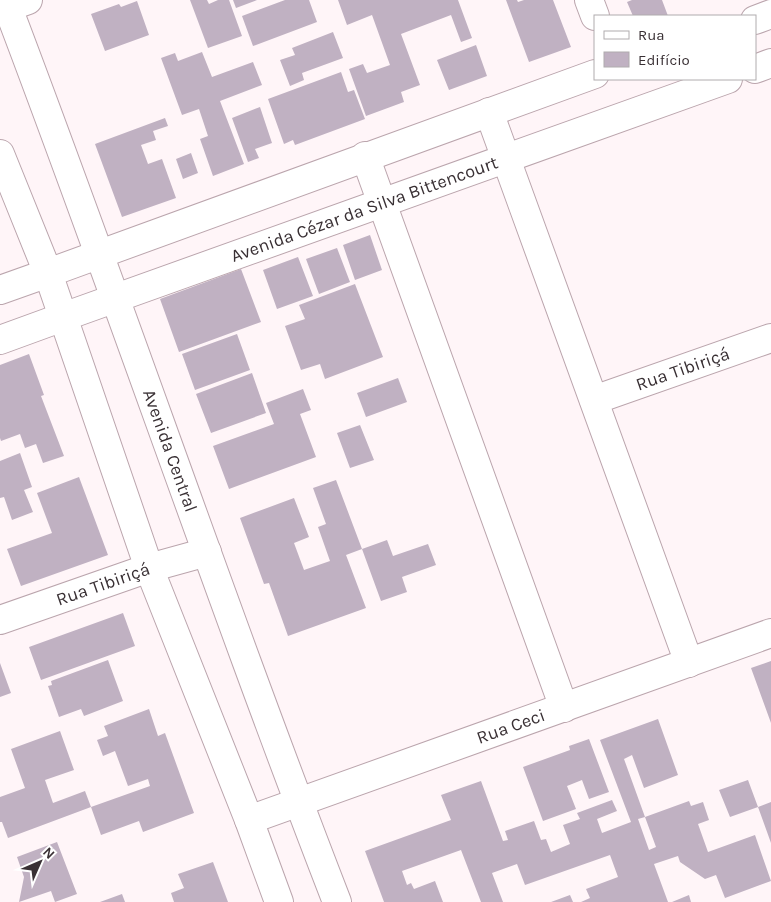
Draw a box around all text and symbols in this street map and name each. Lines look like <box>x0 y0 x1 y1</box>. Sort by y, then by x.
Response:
legend <box>594 15 756 80</box>
text: Rua <box>638 26 665 44</box>
text: Edifício <box>638 51 690 69</box>
street label: Avenida Cézar da Silva Bittencourt <box>228 151 501 267</box>
street label: Rua Tibiriçá <box>633 342 732 395</box>
street label: Avenida Central <box>138 386 202 515</box>
street label: Rua Tibiriçá <box>53 558 153 611</box>
street label: Rua Ceci <box>474 704 548 749</box>
north arrow <box>15 837 65 887</box>
text: N <box>39 844 58 863</box>

